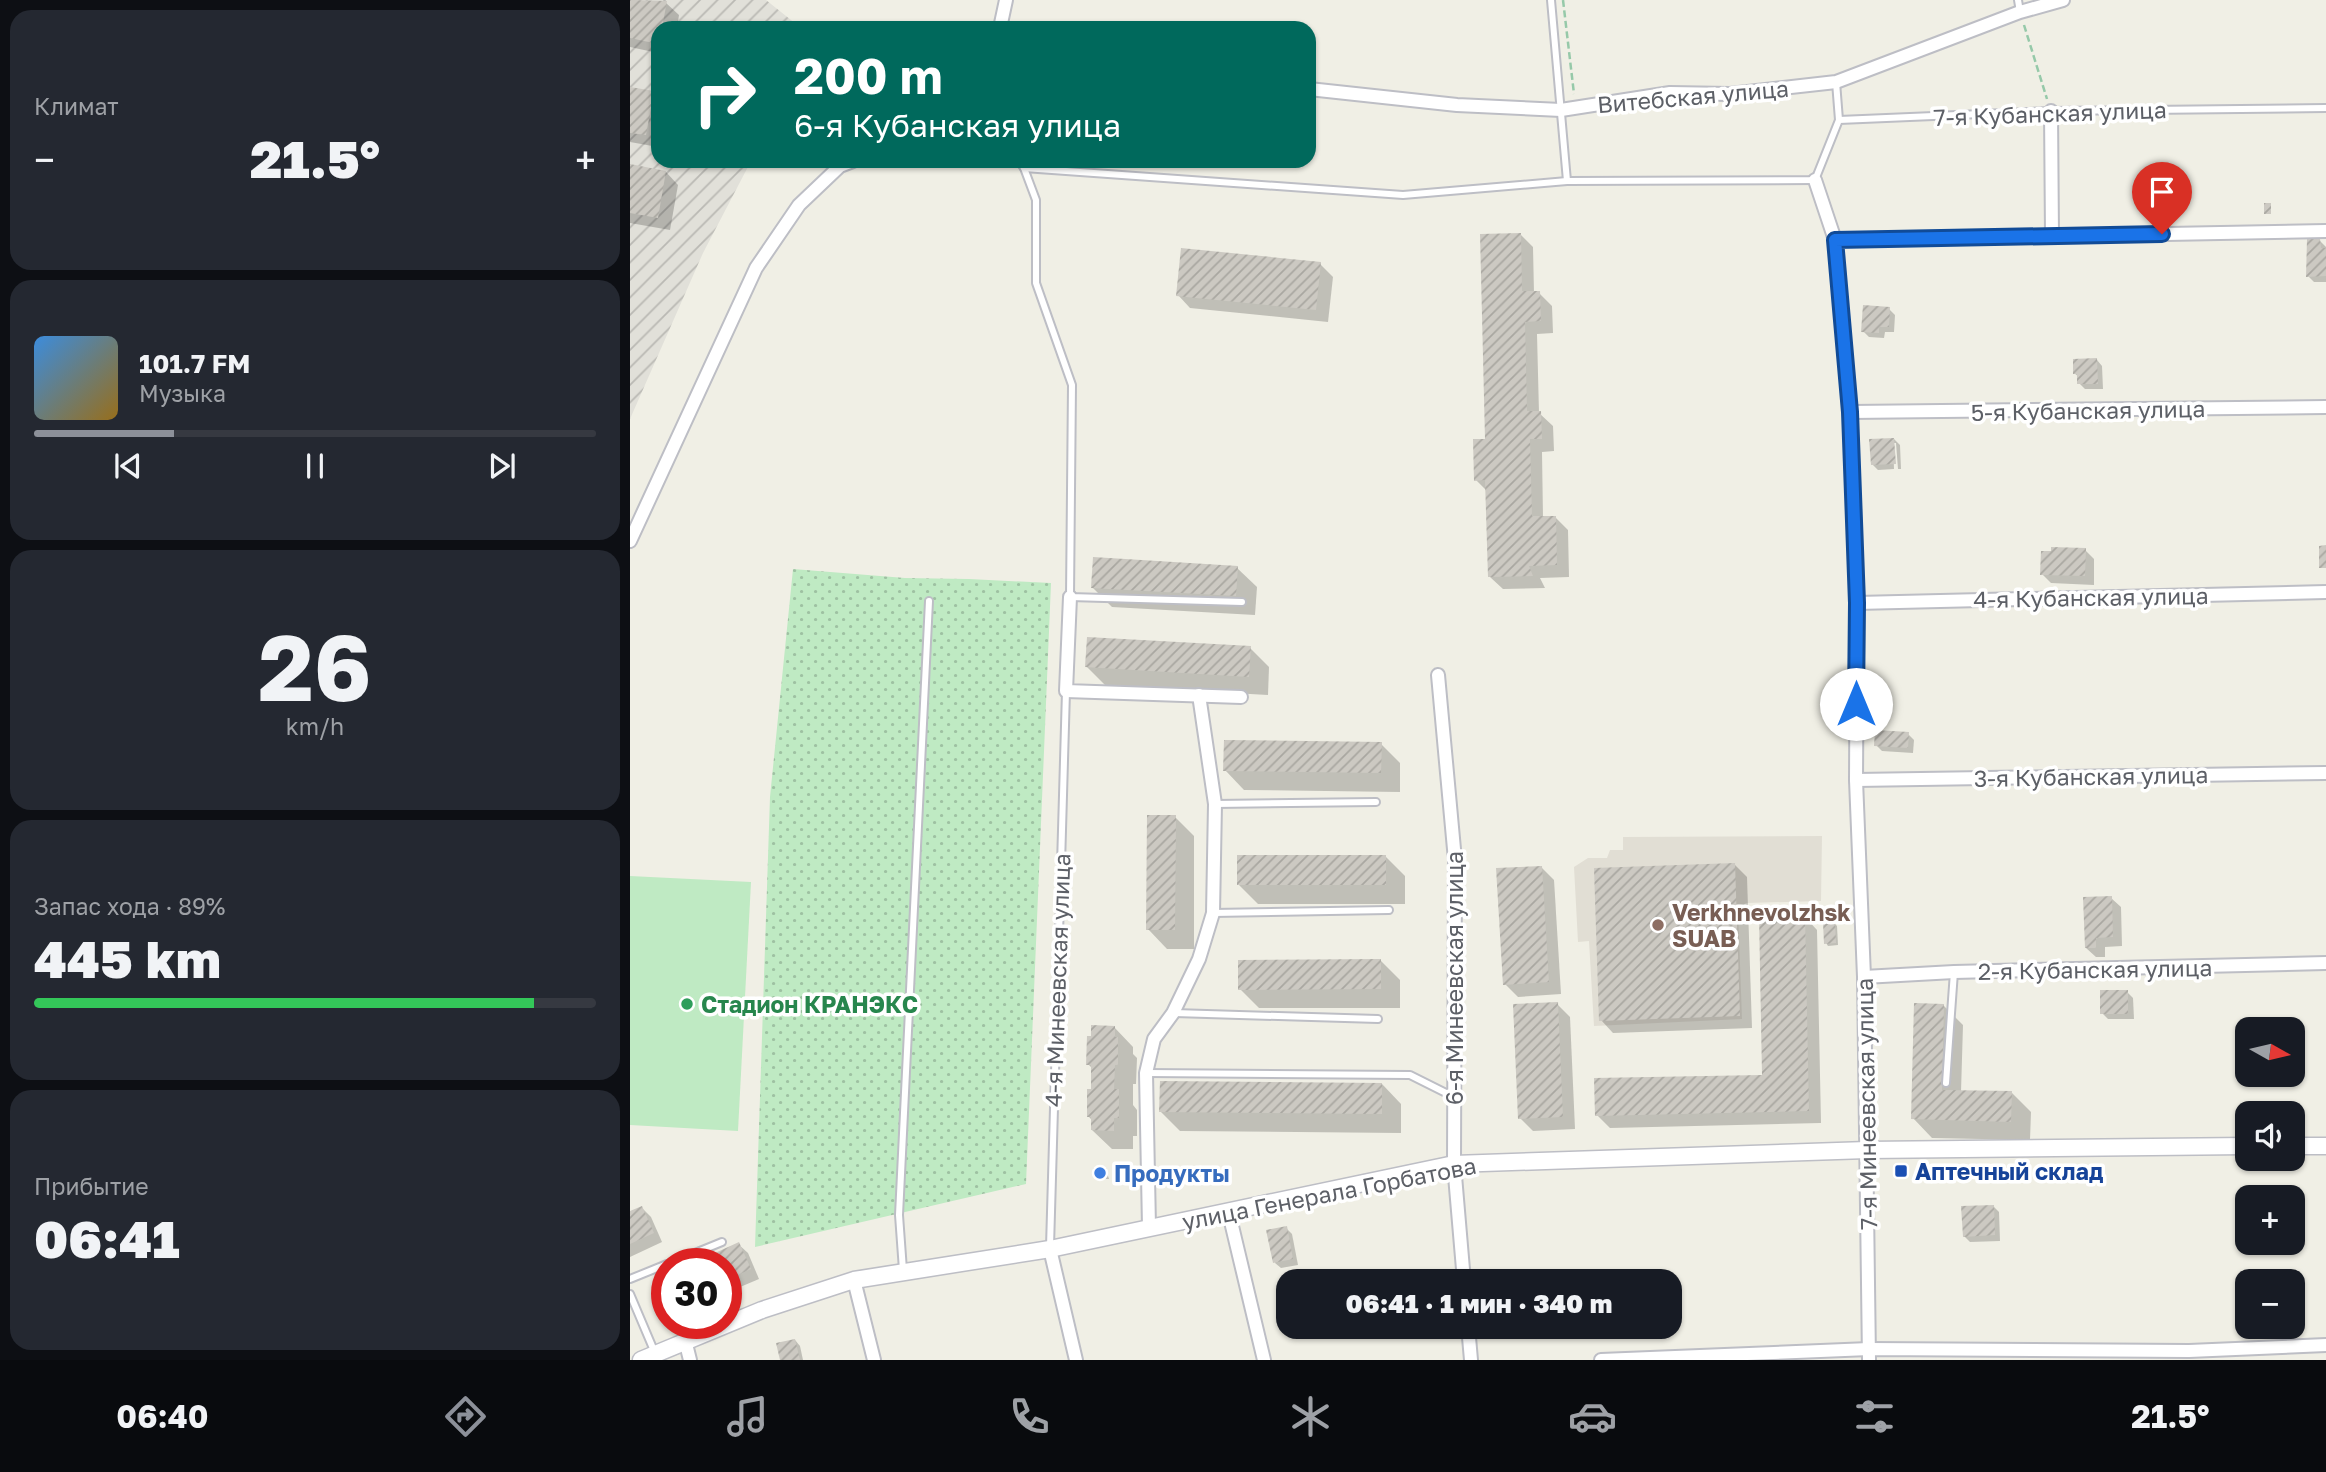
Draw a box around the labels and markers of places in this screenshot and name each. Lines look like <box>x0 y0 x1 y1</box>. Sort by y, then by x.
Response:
pin <box>2132 162 2192 234</box>
place label: Verkhnevolzhsk SUAB <box>1672 898 1851 952</box>
marker: Verkhnevolzhsk SUAB <box>1650 917 1666 933</box>
place label: Стадион КРАНЭКС <box>701 990 918 1018</box>
marker: Стадион КРАНЭКС <box>679 996 695 1012</box>
place label: Аптечный склад <box>1915 1157 2103 1185</box>
place label: Продукты <box>1114 1159 1230 1187</box>
marker: Аптечный склад <box>1893 1163 1909 1179</box>
marker: Продукты <box>1092 1165 1108 1181</box>

